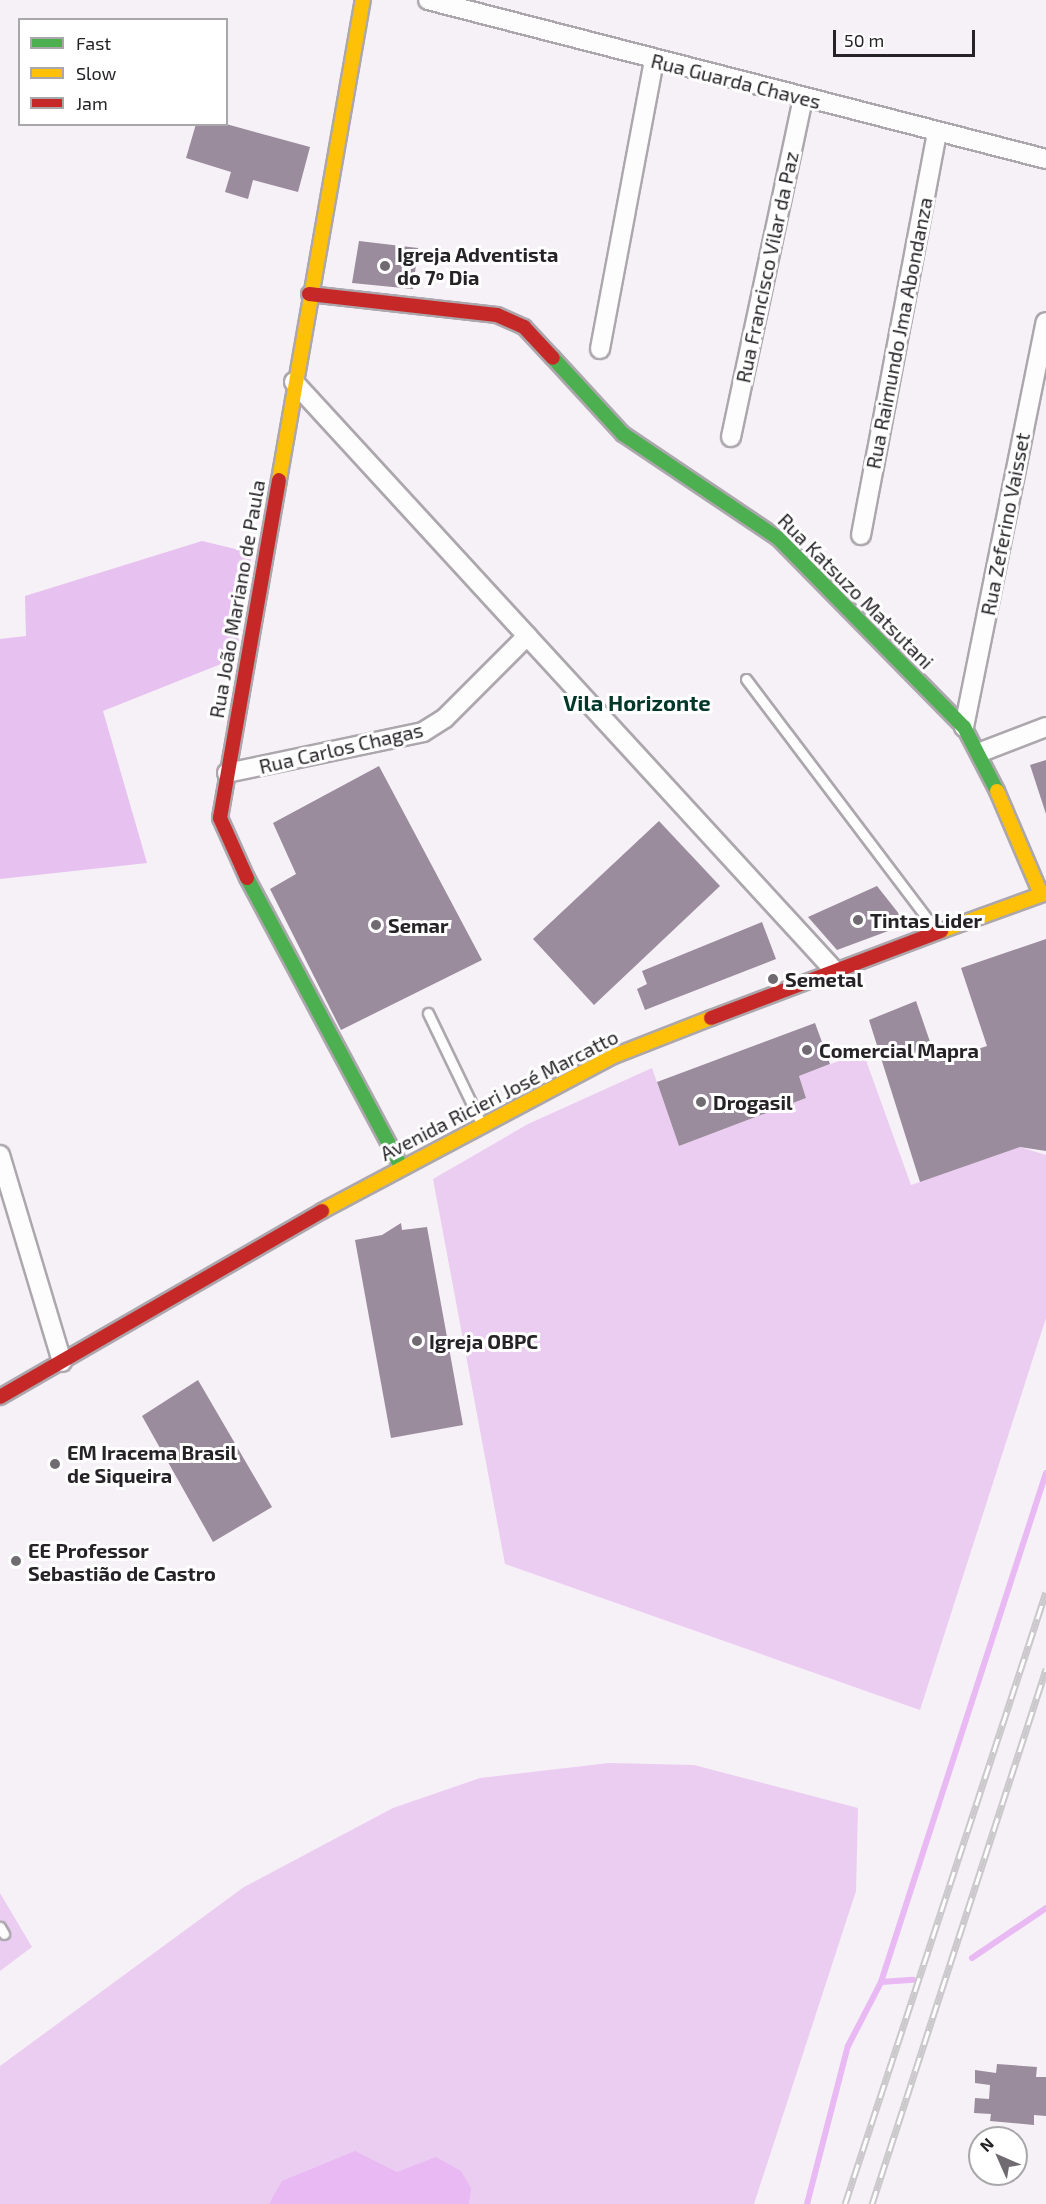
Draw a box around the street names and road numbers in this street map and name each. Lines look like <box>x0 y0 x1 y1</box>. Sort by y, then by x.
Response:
street label: Rua Guarda Chaves <box>649 48 823 114</box>
street label: Rua Francisco Vilar da Paz <box>731 149 803 385</box>
street label: Rua Raimundo Jma Abondanza <box>861 195 937 471</box>
street label: Rua Zeferino Vaisset <box>975 430 1035 618</box>
street label: Rua João Mariano de Paula <box>204 478 270 720</box>
street label: Rua Katsuzo Matsutani <box>773 508 939 674</box>
street label: Rua Carlos Chagas <box>257 717 425 779</box>
street label: Avenida Ricieri José Marcatto <box>376 1024 622 1166</box>

